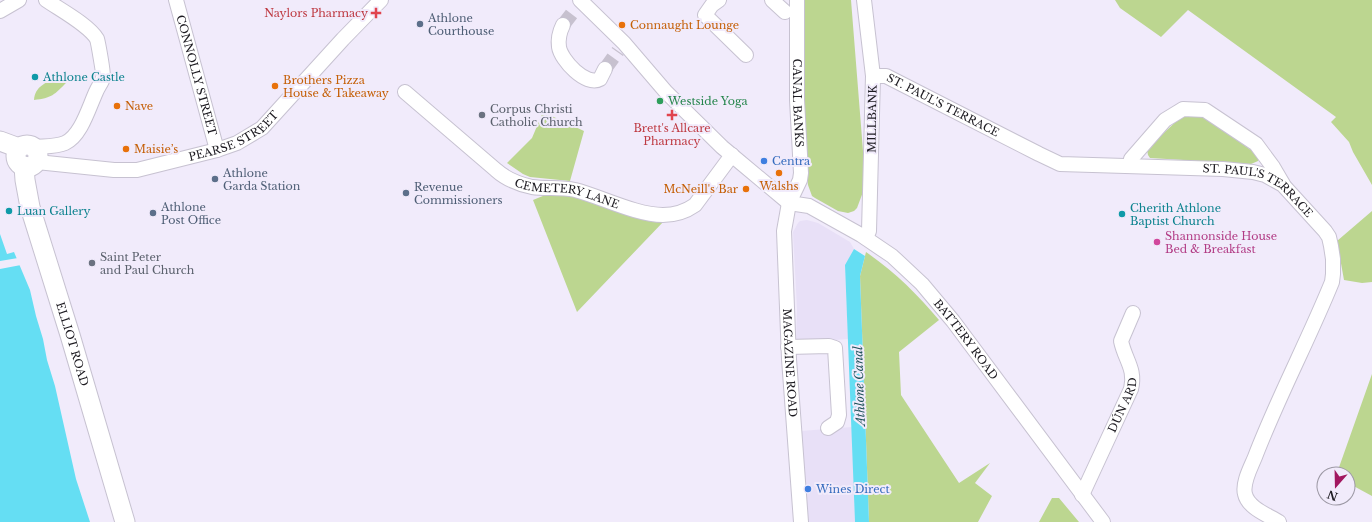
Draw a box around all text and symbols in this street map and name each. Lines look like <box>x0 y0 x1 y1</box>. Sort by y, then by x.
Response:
place label: Naylors Pharmacy <box>264 6 368 20</box>
marker: Naylors Pharmacy <box>371 8 381 18</box>
place label: Athlone Courthouse <box>427 11 494 38</box>
street label: CONNOLLY STREET <box>173 13 220 137</box>
place label: Connaught Lounge <box>630 18 739 32</box>
marker: Athlone Courthouse <box>415 19 425 29</box>
marker: Connaught Lounge <box>617 20 627 30</box>
street label: CANAL BANKS <box>790 59 807 148</box>
place label: Athlone Castle <box>42 70 125 84</box>
street label: ST. PAUL'S TERRACE <box>884 71 1002 140</box>
marker: Athlone Castle <box>30 72 40 82</box>
place label: Brothers Pizza House & Takeaway <box>283 73 389 100</box>
marker: Brothers Pizza House & Takeaway <box>270 81 280 91</box>
street label: MILLBANK <box>864 85 880 153</box>
place label: Westside Yoga <box>667 94 748 108</box>
marker: Westside Yoga <box>655 96 665 106</box>
place label: Nave <box>125 99 153 113</box>
marker: Nave <box>112 101 122 111</box>
place label: Corpus Christi Catholic Church <box>490 102 583 129</box>
street label: PEARSE STREET <box>187 108 281 164</box>
marker: Corpus Christi Catholic Church <box>477 110 487 120</box>
marker: Brett's Allcare Pharmacy <box>667 110 677 120</box>
place label: Brett's Allcare Pharmacy <box>633 121 711 148</box>
place label: Maisie’s <box>134 142 178 156</box>
marker: Maisie’s <box>121 144 131 154</box>
place label: Centra <box>772 154 811 168</box>
marker: Centra <box>759 156 769 166</box>
street label: ST. PAUL'S TERRACE <box>1203 161 1316 220</box>
place label: Athlone Garda Station <box>222 166 301 193</box>
marker: Walshs <box>774 168 784 178</box>
marker: Athlone Garda Station <box>210 174 220 184</box>
street label: CEMETERY LANE <box>513 175 621 212</box>
place label: Walshs <box>758 179 799 193</box>
place label: Revenue Commissioners <box>414 180 502 207</box>
place label: McNeill's Bar <box>663 182 739 196</box>
marker: McNeill's Bar <box>741 184 751 194</box>
marker: Revenue Commissioners <box>401 188 411 198</box>
place label: Athlone Post Office <box>160 200 221 227</box>
place label: Cherith Athlone Baptist Church <box>1130 201 1221 228</box>
place label: Luan Gallery <box>17 204 91 218</box>
marker: Luan Gallery <box>4 206 14 216</box>
marker: Athlone Post Office <box>148 208 158 218</box>
marker: Cherith Athlone Baptist Church <box>1117 209 1127 219</box>
place label: Shannonside House Bed & Breakfast <box>1165 229 1277 256</box>
marker: Shannonside House Bed & Breakfast <box>1152 237 1162 247</box>
place label: Saint Peter and Paul Church <box>100 250 195 277</box>
marker: Saint Peter and Paul Church <box>87 258 97 268</box>
street label: BATTERY ROAD <box>931 296 1001 383</box>
street label: ELLIOT ROAD <box>53 300 92 388</box>
street label: MAGAZINE ROAD <box>780 308 800 418</box>
water label: Athlone Canal <box>850 346 868 428</box>
street label: DÚN ARD <box>1105 377 1140 435</box>
north arrow <box>1316 466 1356 506</box>
place label: Wines Direct <box>815 482 890 496</box>
marker: Wines Direct <box>803 484 813 494</box>
text: N <box>1325 487 1340 504</box>

